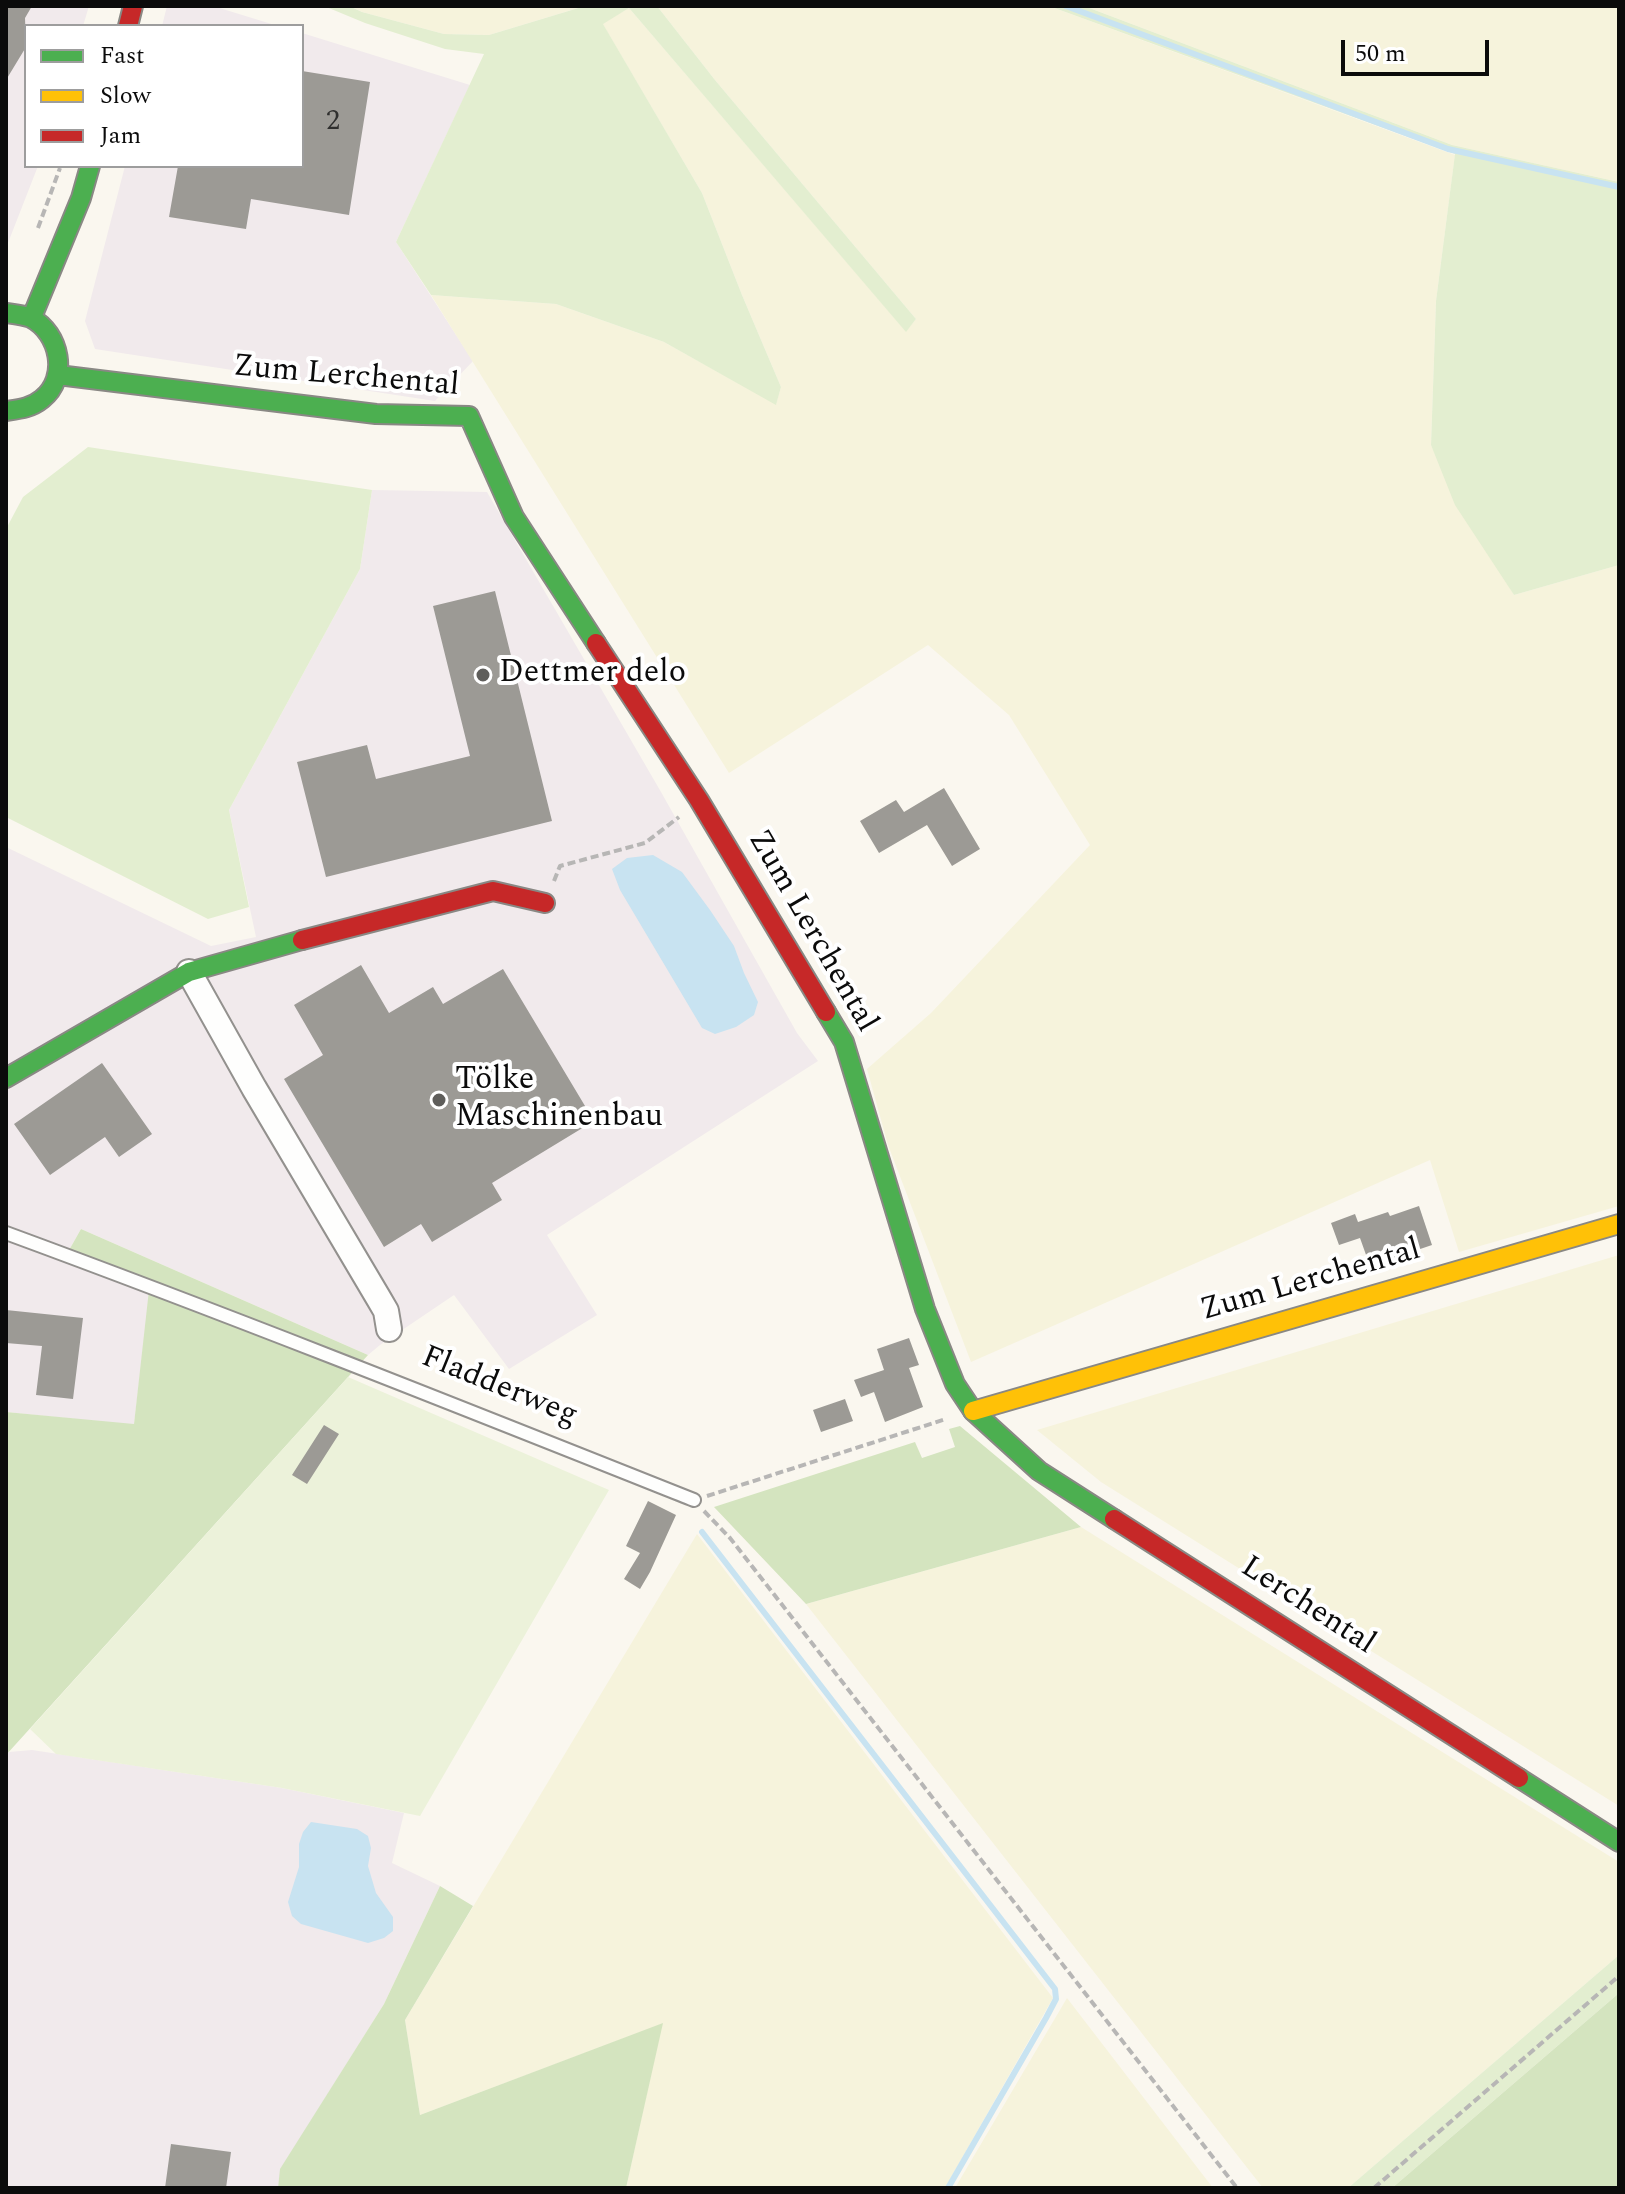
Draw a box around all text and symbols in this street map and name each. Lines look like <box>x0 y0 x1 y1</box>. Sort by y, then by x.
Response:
legend <box>24 24 304 168</box>
scale bar <box>1345 24 1493 74</box>
text: 50 m <box>1355 36 1406 72</box>
text: Fast <box>100 38 145 74</box>
text: Slow <box>100 78 151 114</box>
house number: 2 <box>326 107 340 141</box>
text: Jam <box>100 118 141 154</box>
street label: Zum Lerchental <box>231 349 461 407</box>
place label: Dettmer delo <box>499 656 686 694</box>
marker: Dettmer delo <box>474 666 492 684</box>
street label: Zum Lerchental <box>738 824 884 1040</box>
place label: Tölke Maschinenbau <box>455 1063 663 1138</box>
marker: Tölke Maschinenbau <box>430 1091 448 1109</box>
street label: Zum Lerchental <box>1197 1232 1425 1332</box>
street label: Fladderweg <box>415 1339 583 1437</box>
street label: Lerchental <box>1233 1549 1381 1665</box>

